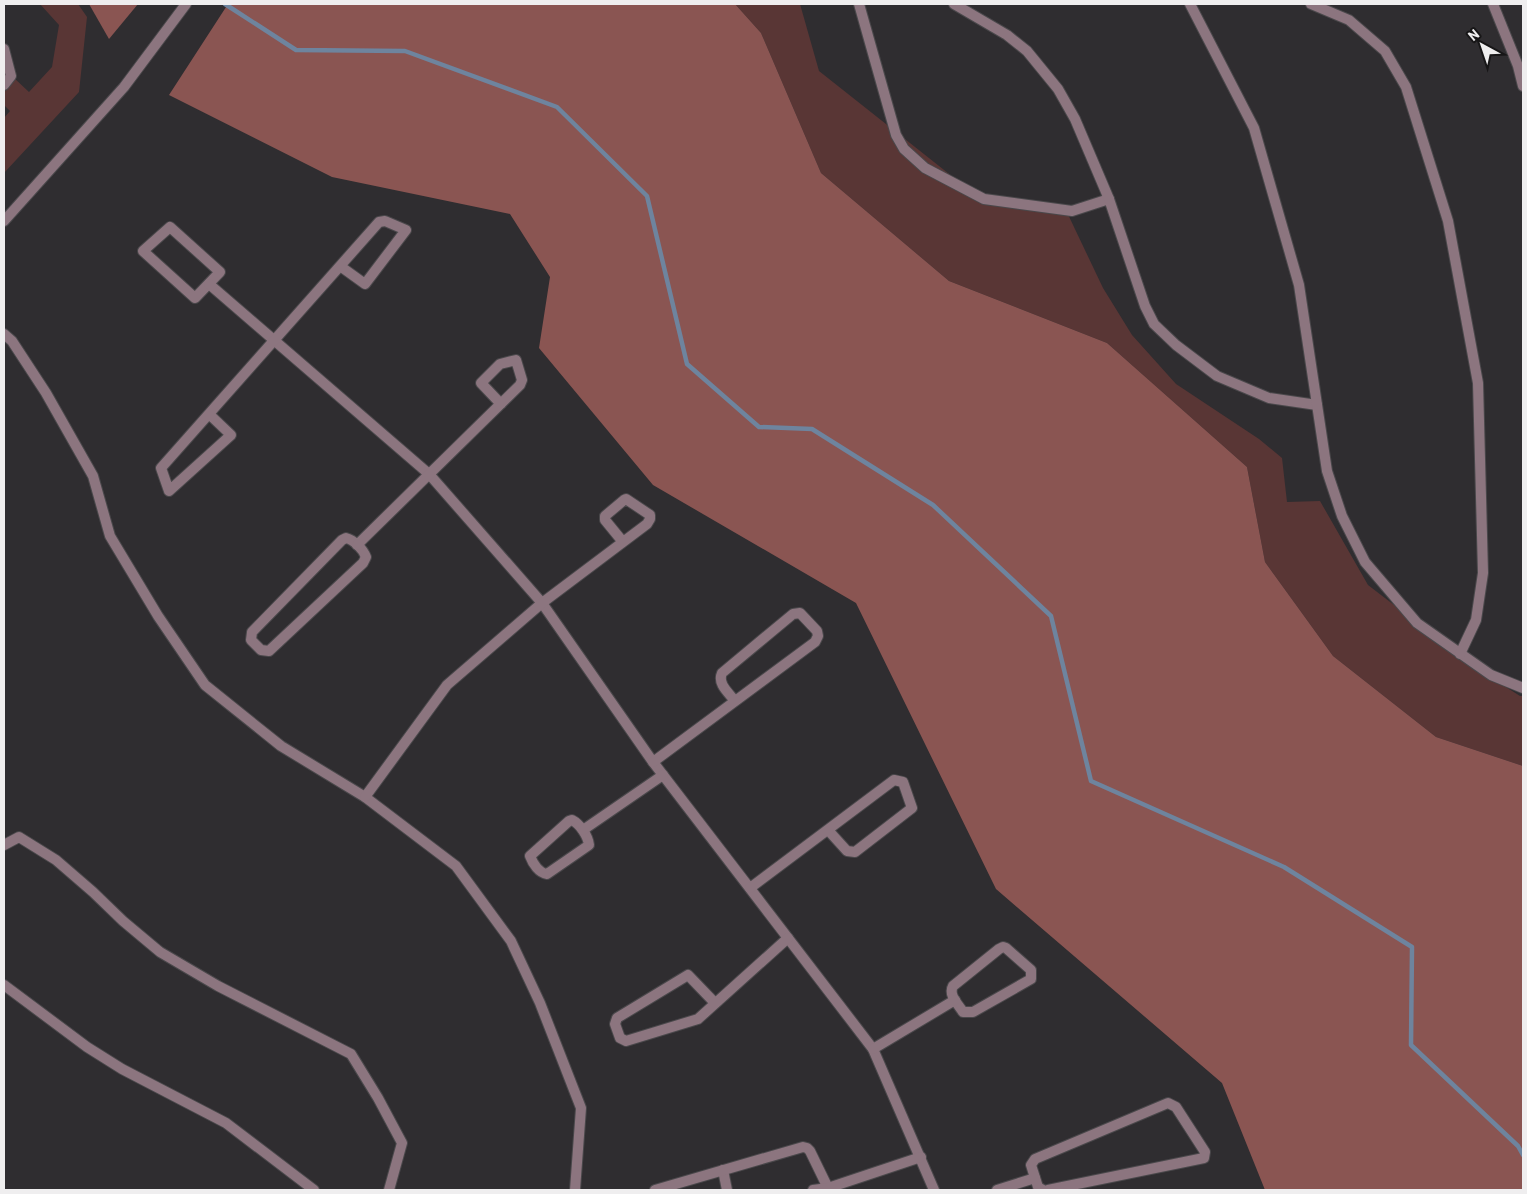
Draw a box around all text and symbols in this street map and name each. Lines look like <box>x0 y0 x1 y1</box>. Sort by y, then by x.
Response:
north arrow <box>1457 20 1507 70</box>
text: N <box>1464 25 1482 44</box>

